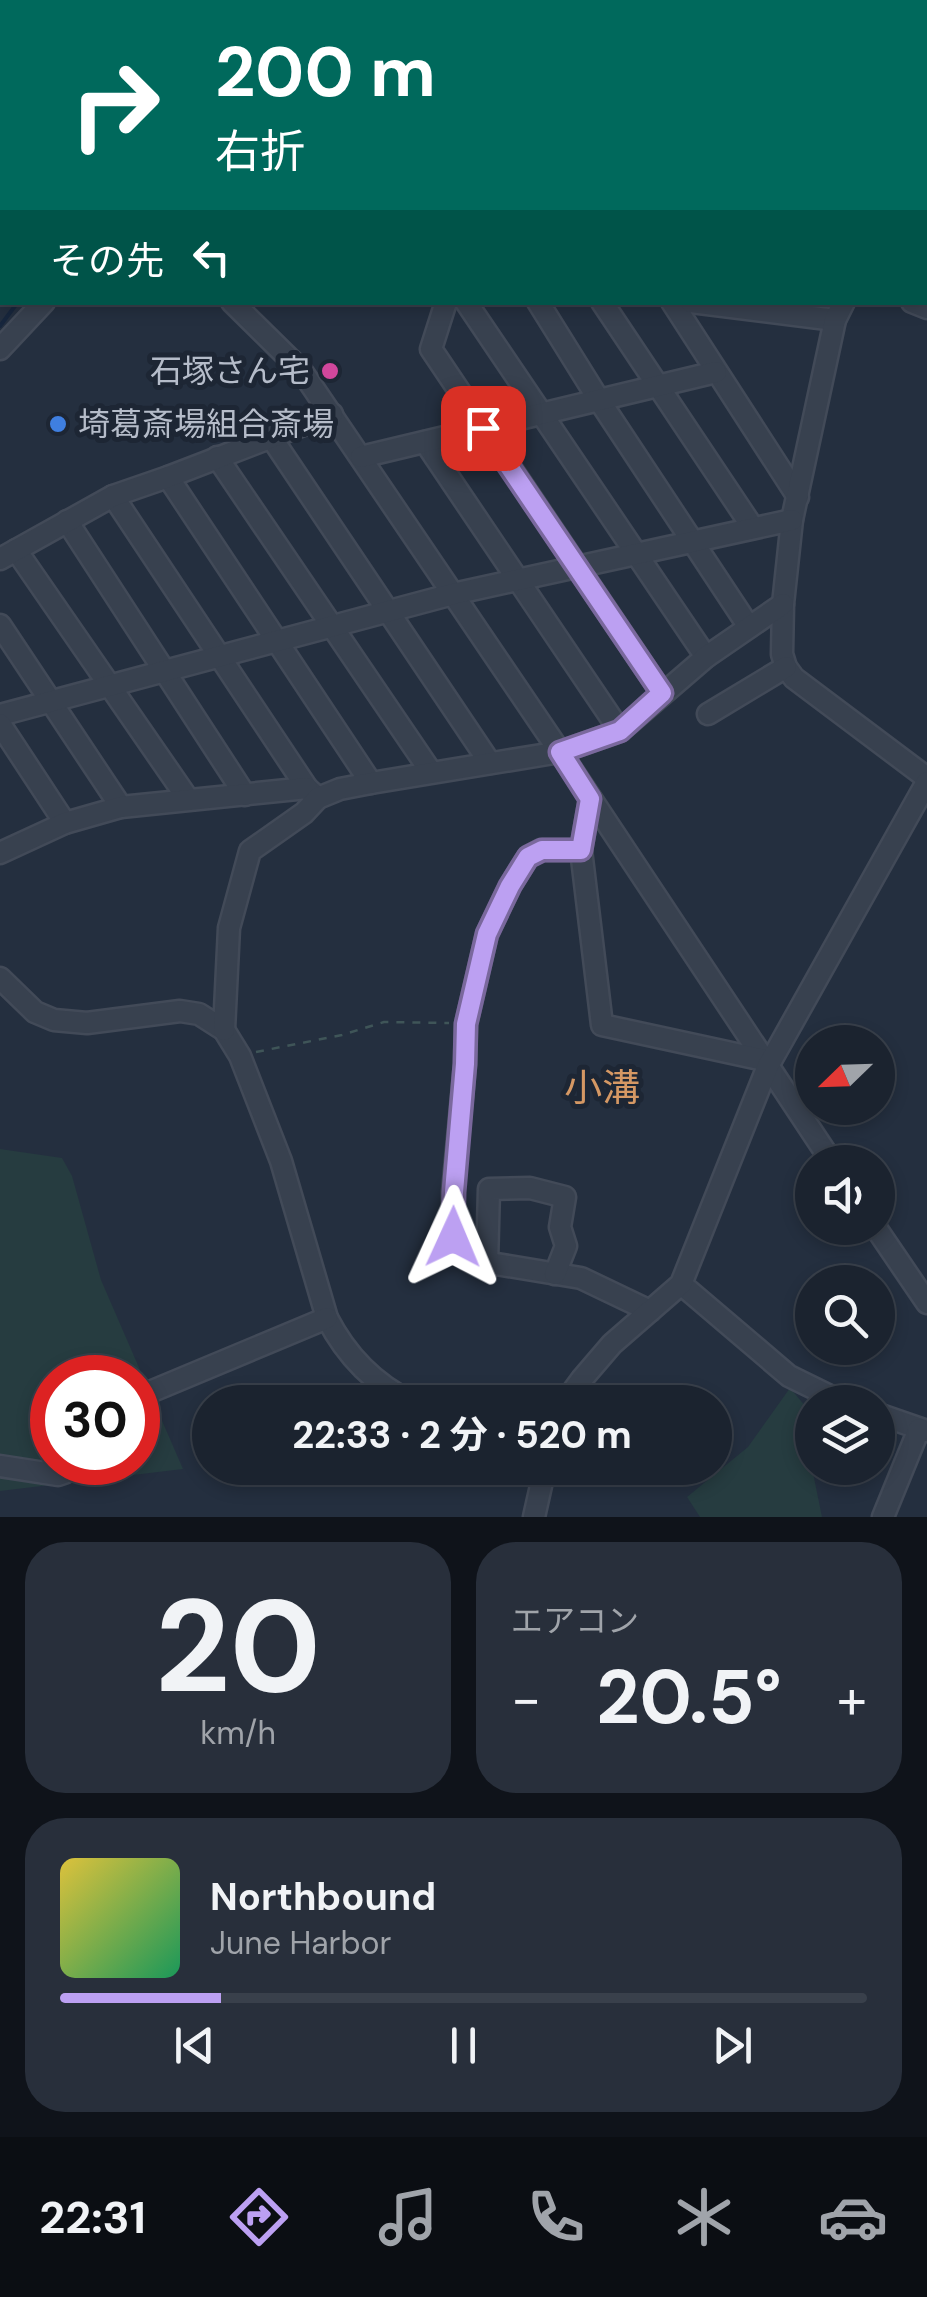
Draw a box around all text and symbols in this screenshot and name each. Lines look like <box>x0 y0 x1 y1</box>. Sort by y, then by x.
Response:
text: 200 m <box>215 27 436 118</box>
icon: right <box>50 40 180 170</box>
text: 右折 <box>215 122 305 181</box>
icon: left <box>184 230 239 285</box>
text: その先 <box>50 236 164 286</box>
place label: 石塚さん宅 <box>150 350 310 392</box>
marker: 石塚さん宅 <box>319 360 341 382</box>
pin <box>441 386 526 471</box>
icon: arrive <box>456 401 511 456</box>
place label: 埼葛斎場組合斎場 <box>78 403 334 445</box>
marker: 埼葛斎場組合斎場 <box>47 413 69 435</box>
north arrow <box>795 1025 895 1125</box>
map controls <box>795 1025 895 1485</box>
district label: 小溝 <box>564 1063 640 1113</box>
button: sound <box>795 1145 895 1245</box>
position arrow <box>401 1185 505 1289</box>
button: search <box>795 1265 895 1365</box>
speed limit sign: 30 <box>30 1355 160 1485</box>
button: layers <box>795 1385 895 1485</box>
text: 22:33 · 2 分 · 520 m <box>292 1410 632 1460</box>
text: 20 <box>155 1562 321 1731</box>
text: エアコン <box>511 1600 639 1642</box>
text: 20.5° <box>596 1649 782 1746</box>
text: − <box>511 1663 541 1735</box>
text: + <box>837 1663 867 1735</box>
text: km/h <box>200 1712 276 1754</box>
text: Northbound <box>210 1872 436 1922</box>
text: June Harbor <box>210 1922 391 1964</box>
icon: previous <box>167 2018 222 2073</box>
icon: pause <box>436 2018 491 2073</box>
icon: next <box>705 2018 760 2073</box>
icon: directions <box>224 2182 294 2252</box>
icon: music <box>373 2182 443 2252</box>
icon: phone <box>521 2182 591 2252</box>
icon: climate <box>669 2182 739 2252</box>
icon: car <box>818 2182 888 2252</box>
text: 22:31 <box>39 2188 146 2247</box>

